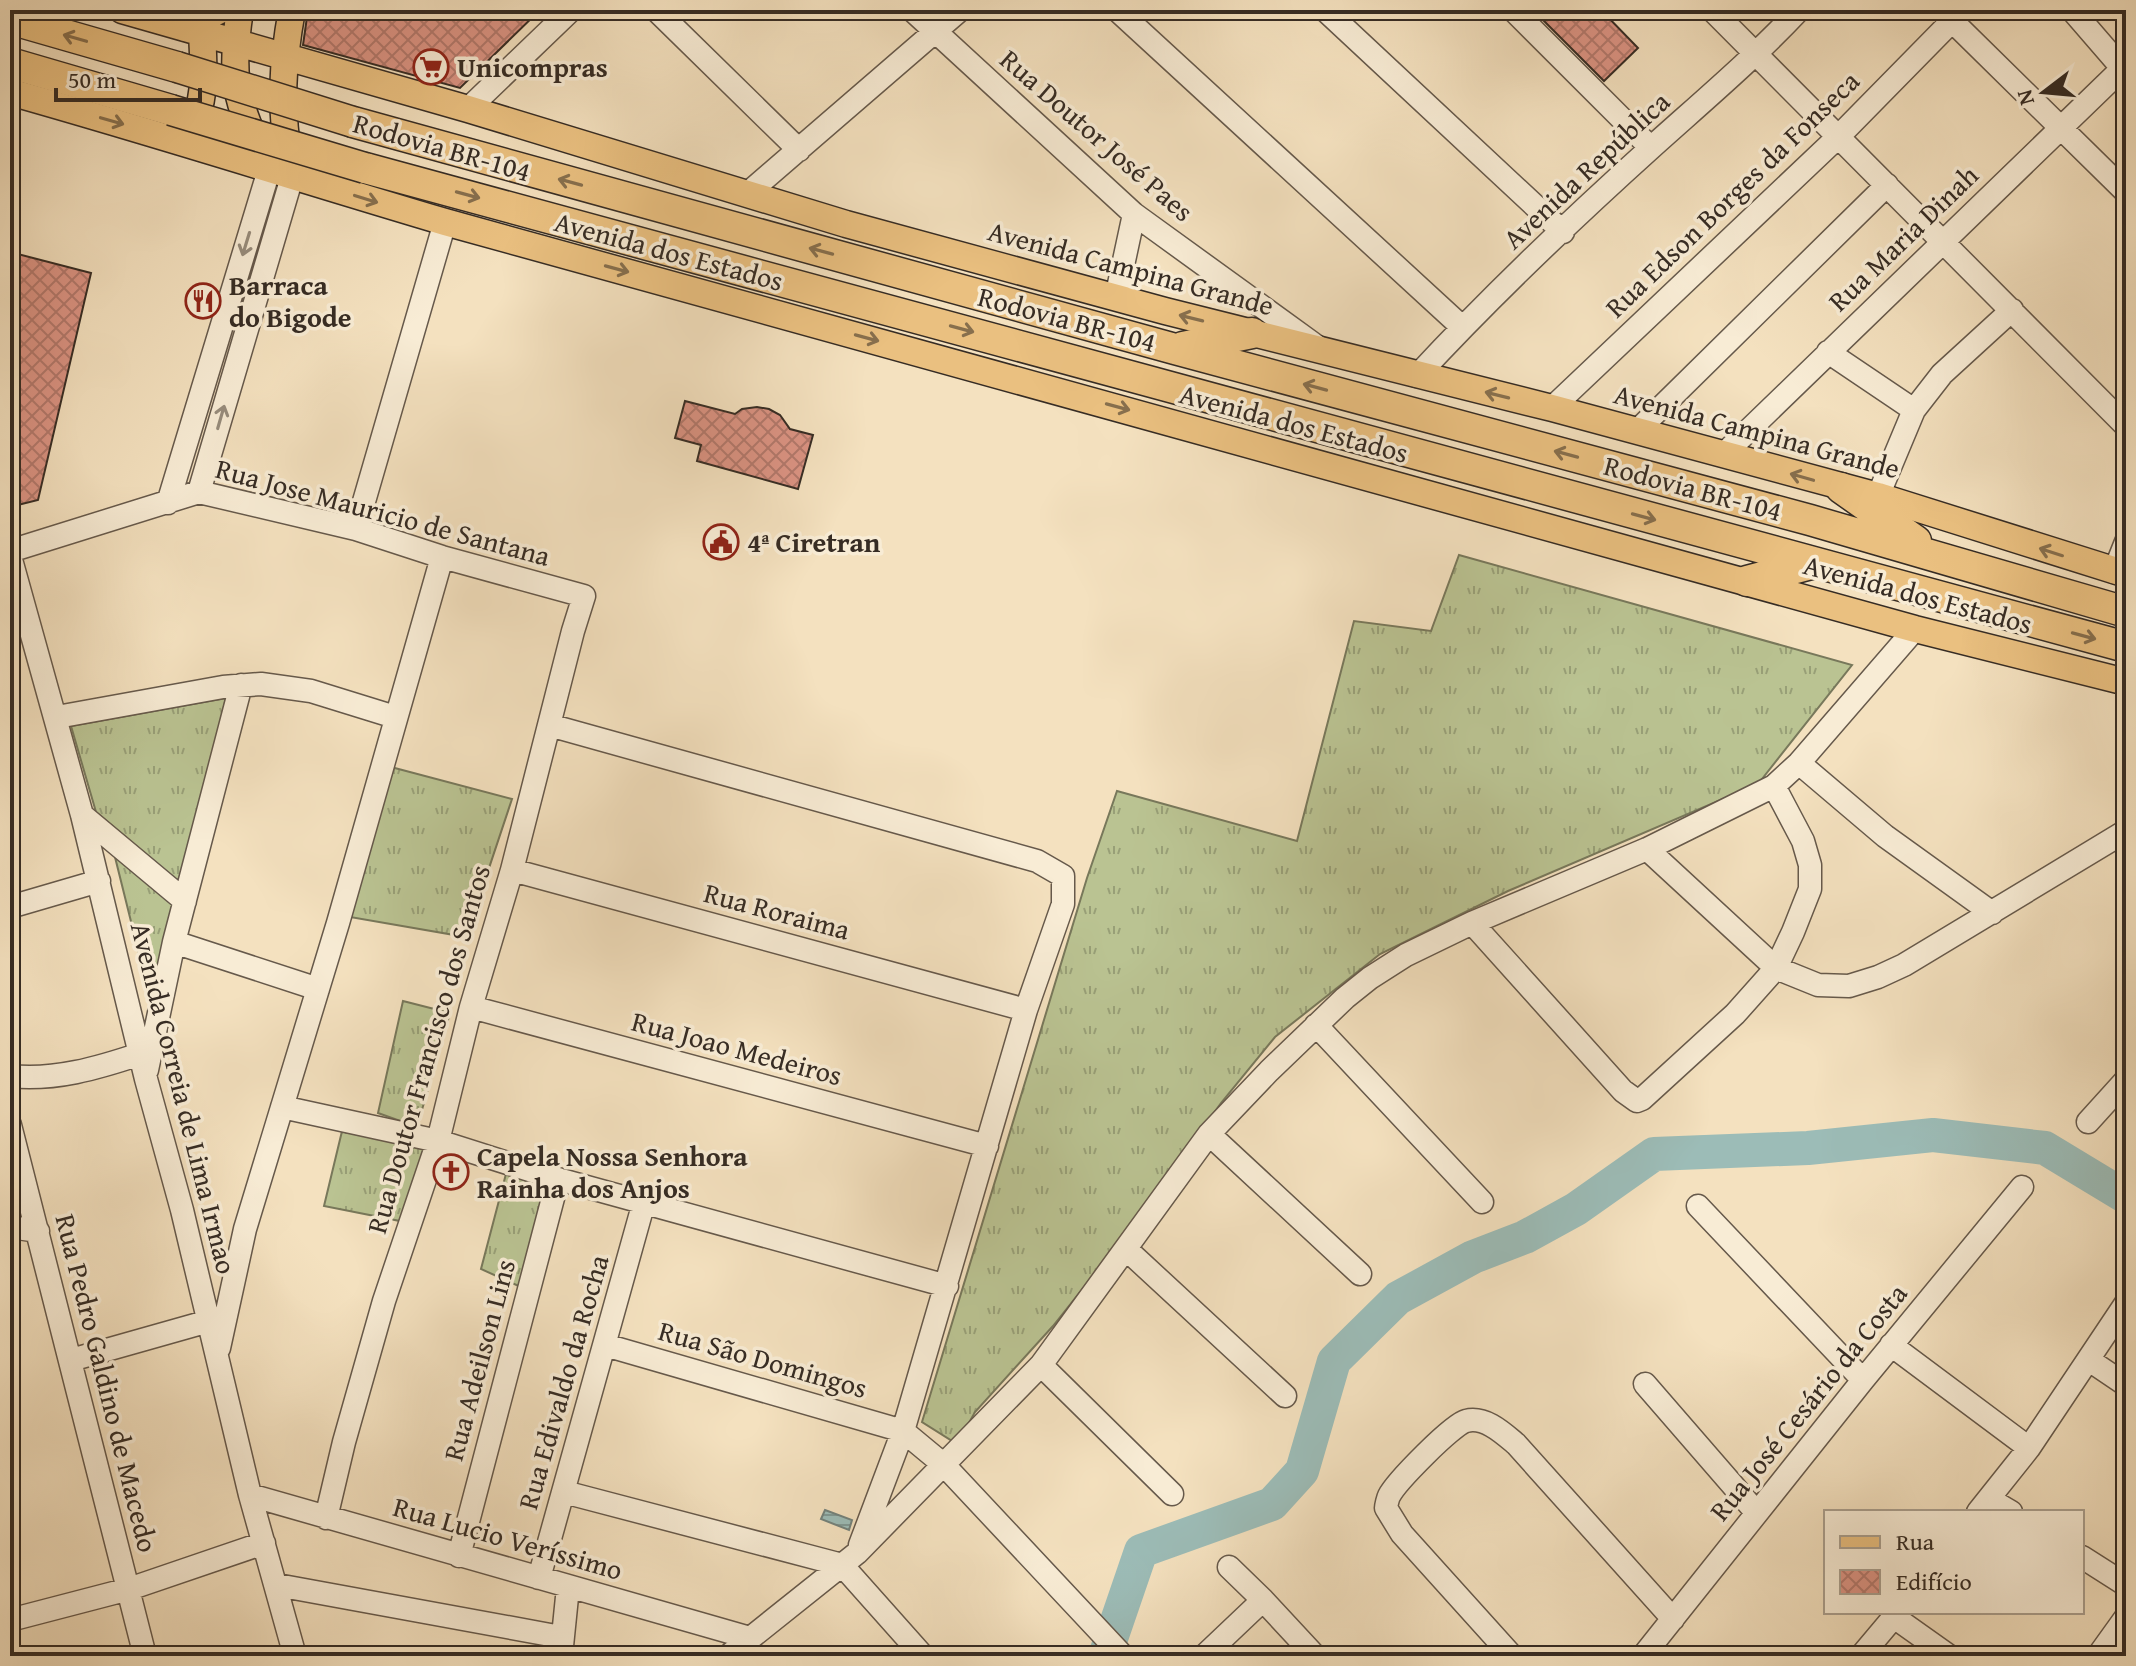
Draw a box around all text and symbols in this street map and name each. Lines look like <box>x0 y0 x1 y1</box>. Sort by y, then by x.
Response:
one-way arrow <box>63 30 89 45</box>
street label: Rua Doutor José Paes <box>991 39 1203 230</box>
place label: Unicompras <box>457 46 608 87</box>
supermarket icon: Unicompras <box>412 48 450 86</box>
scale bar <box>56 52 200 102</box>
north arrow <box>2004 52 2084 132</box>
street label: Rua Edson Borges da Fonseca <box>1595 60 1869 326</box>
text: 50 m <box>68 62 116 97</box>
street label: Avenida República <box>1493 81 1679 258</box>
text: N <box>2007 86 2042 109</box>
street label: Rodovia BR-104 <box>349 102 535 191</box>
one-way arrow <box>98 114 124 129</box>
street label: Rua Maria Dinah <box>1818 155 1987 320</box>
one-way arrow <box>558 174 584 189</box>
one-way arrow <box>454 188 480 203</box>
one-way arrow <box>353 192 379 207</box>
street label: Avenida dos Estados <box>550 200 788 301</box>
street label: Avenida Campina Grande <box>984 210 1279 325</box>
one-way arrow <box>238 231 253 257</box>
one-way arrow <box>808 243 834 258</box>
one-way arrow <box>603 263 629 278</box>
place label: Barraca do Bigode <box>229 264 352 337</box>
street label: Rodovia BR-104 <box>974 275 1160 362</box>
restaurant icon: Barraca do Bigode <box>184 282 222 320</box>
one-way arrow <box>1179 309 1204 324</box>
one-way arrow <box>948 322 974 337</box>
one-way arrow <box>854 332 880 347</box>
street label: Avenida dos Estados <box>1175 372 1413 473</box>
street label: Avenida Campina Grande <box>1610 373 1905 488</box>
one-way arrow <box>1302 378 1328 393</box>
one-way arrow <box>1485 387 1511 402</box>
one-way arrow <box>1105 401 1131 416</box>
one-way arrow <box>214 405 229 431</box>
street label: Rodovia BR-104 <box>1600 444 1786 531</box>
one-way arrow <box>1553 446 1579 461</box>
street label: Rua Jose Mauricio de Santana <box>211 447 556 576</box>
one-way arrow <box>1790 469 1816 484</box>
one-way arrow <box>1631 511 1657 526</box>
place label: 4ª Ciretran <box>747 521 881 562</box>
public building icon: 4ª Ciretran <box>702 523 740 561</box>
street label: Avenida dos Estados <box>1799 543 2037 644</box>
one-way arrow <box>2039 543 2064 558</box>
one-way arrow <box>2071 630 2097 645</box>
street label: Rua Doutor Francisco dos Santos <box>355 860 500 1238</box>
street label: Rua Roraima <box>700 871 855 950</box>
street label: Avenida Correia de Lima Irmao <box>121 918 248 1278</box>
street label: Rua Joao Medeiros <box>627 1000 847 1095</box>
place label: Capela Nossa Senhora Rainha dos Anjos <box>477 1135 748 1208</box>
church icon: Capela Nossa Senhora Rainha dos Anjos <box>432 1153 470 1191</box>
street label: Rua Pedro Galdino de Macedo <box>46 1209 169 1556</box>
street label: Rua Edivaldo da Rocha <box>507 1249 619 1514</box>
street label: Rua Adeilson Lins <box>432 1255 525 1465</box>
street label: Rua José Cesário da Costa <box>1699 1274 1917 1529</box>
street label: Rua São Domingos <box>654 1309 872 1408</box>
street label: Rua Lucio Veríssimo <box>389 1485 628 1590</box>
legend <box>1824 1510 2084 1614</box>
text: Rua <box>1896 1524 1935 1559</box>
text: Edifício <box>1896 1564 1972 1599</box>

